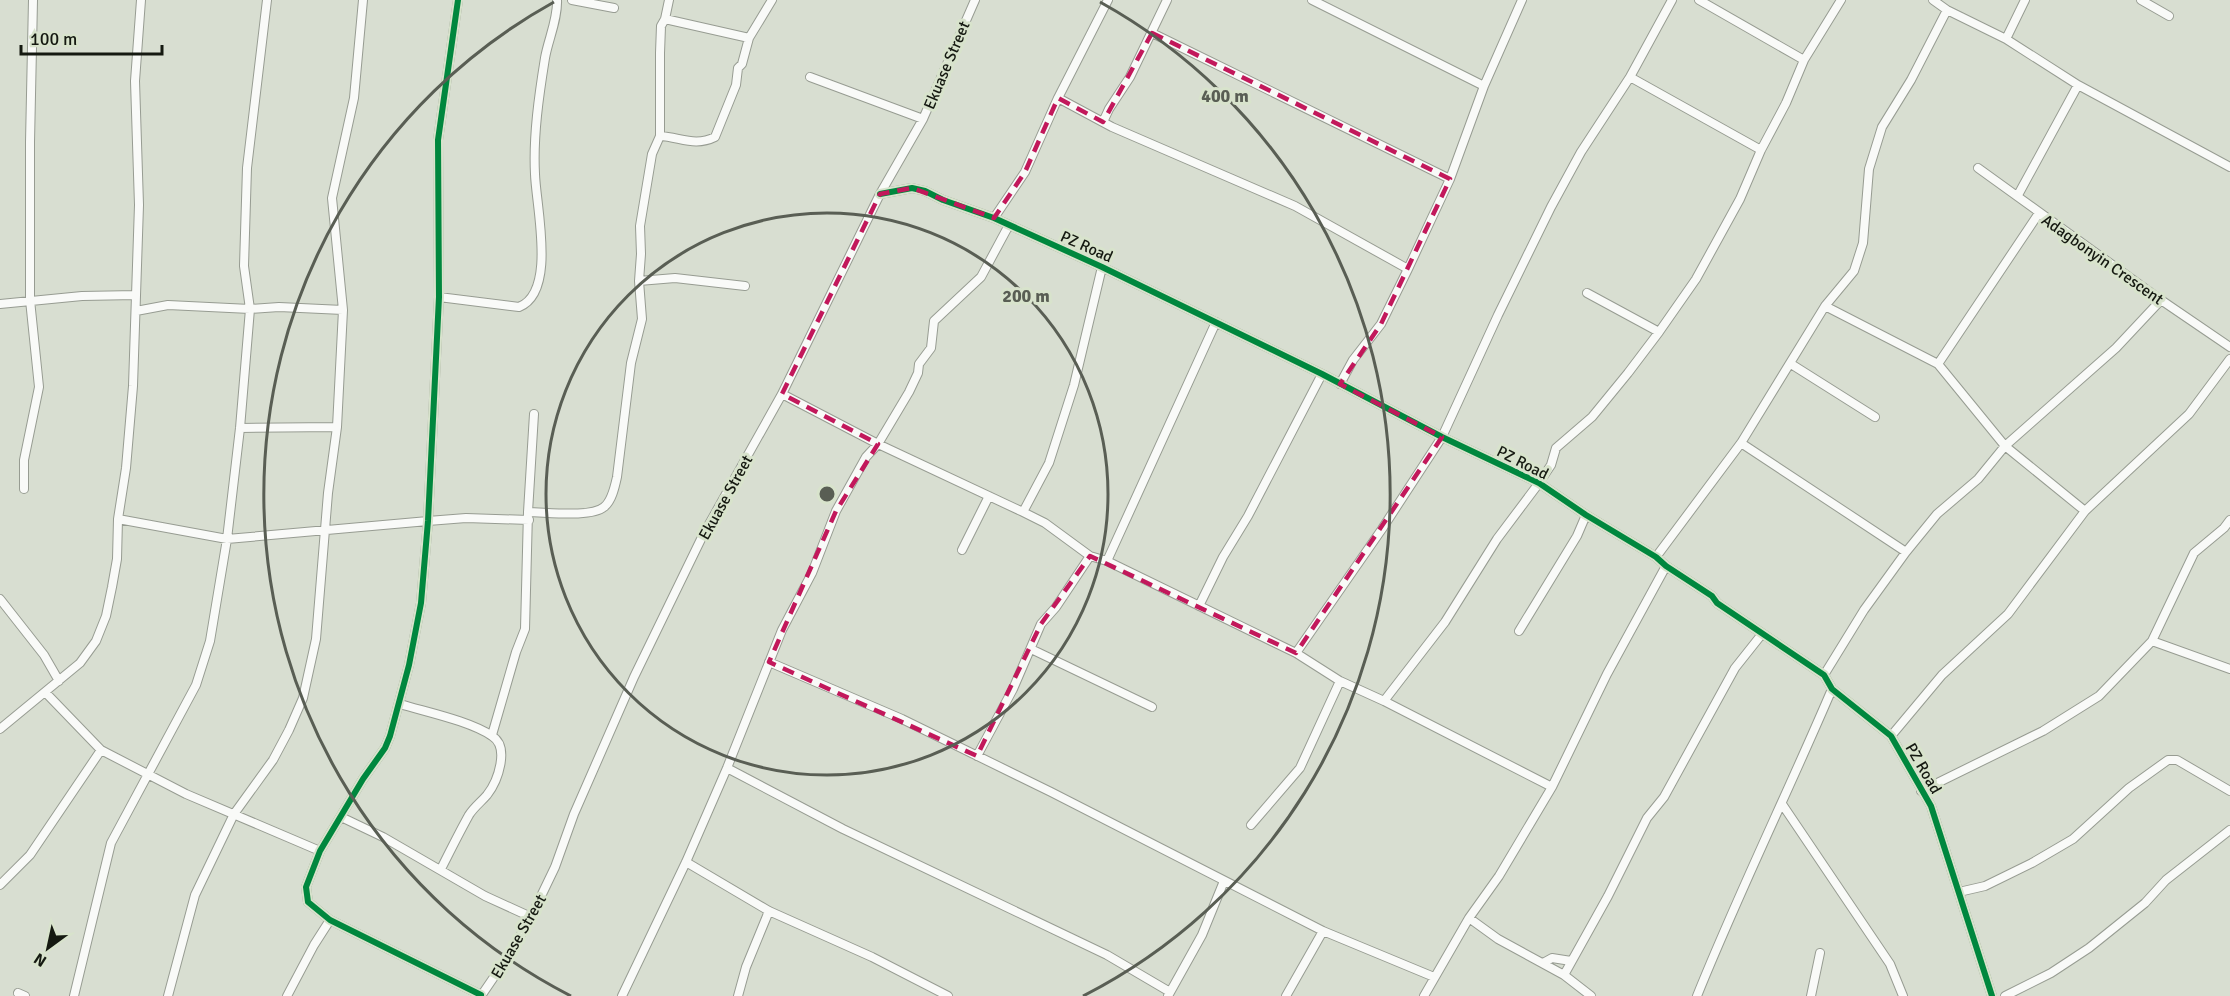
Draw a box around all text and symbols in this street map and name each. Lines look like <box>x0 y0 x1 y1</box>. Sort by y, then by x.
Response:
scale bar <box>21 18 162 56</box>
street label: Ekuase Street <box>919 18 975 113</box>
text: 100 m <box>30 28 77 50</box>
text: 400 m <box>1201 85 1249 107</box>
street label: Adagbonyin Crescent <box>2038 210 2168 310</box>
street label: PZ Road <box>1057 227 1116 267</box>
text: 200 m <box>1002 285 1050 307</box>
street label: PZ Road <box>1493 441 1552 484</box>
street label: Ekuase Street <box>694 451 758 543</box>
centre of rings <box>817 484 837 504</box>
street label: PZ Road <box>1901 739 1946 798</box>
street label: Ekuase Street <box>487 890 551 982</box>
north arrow <box>18 918 78 978</box>
text: N <box>30 948 50 971</box>

